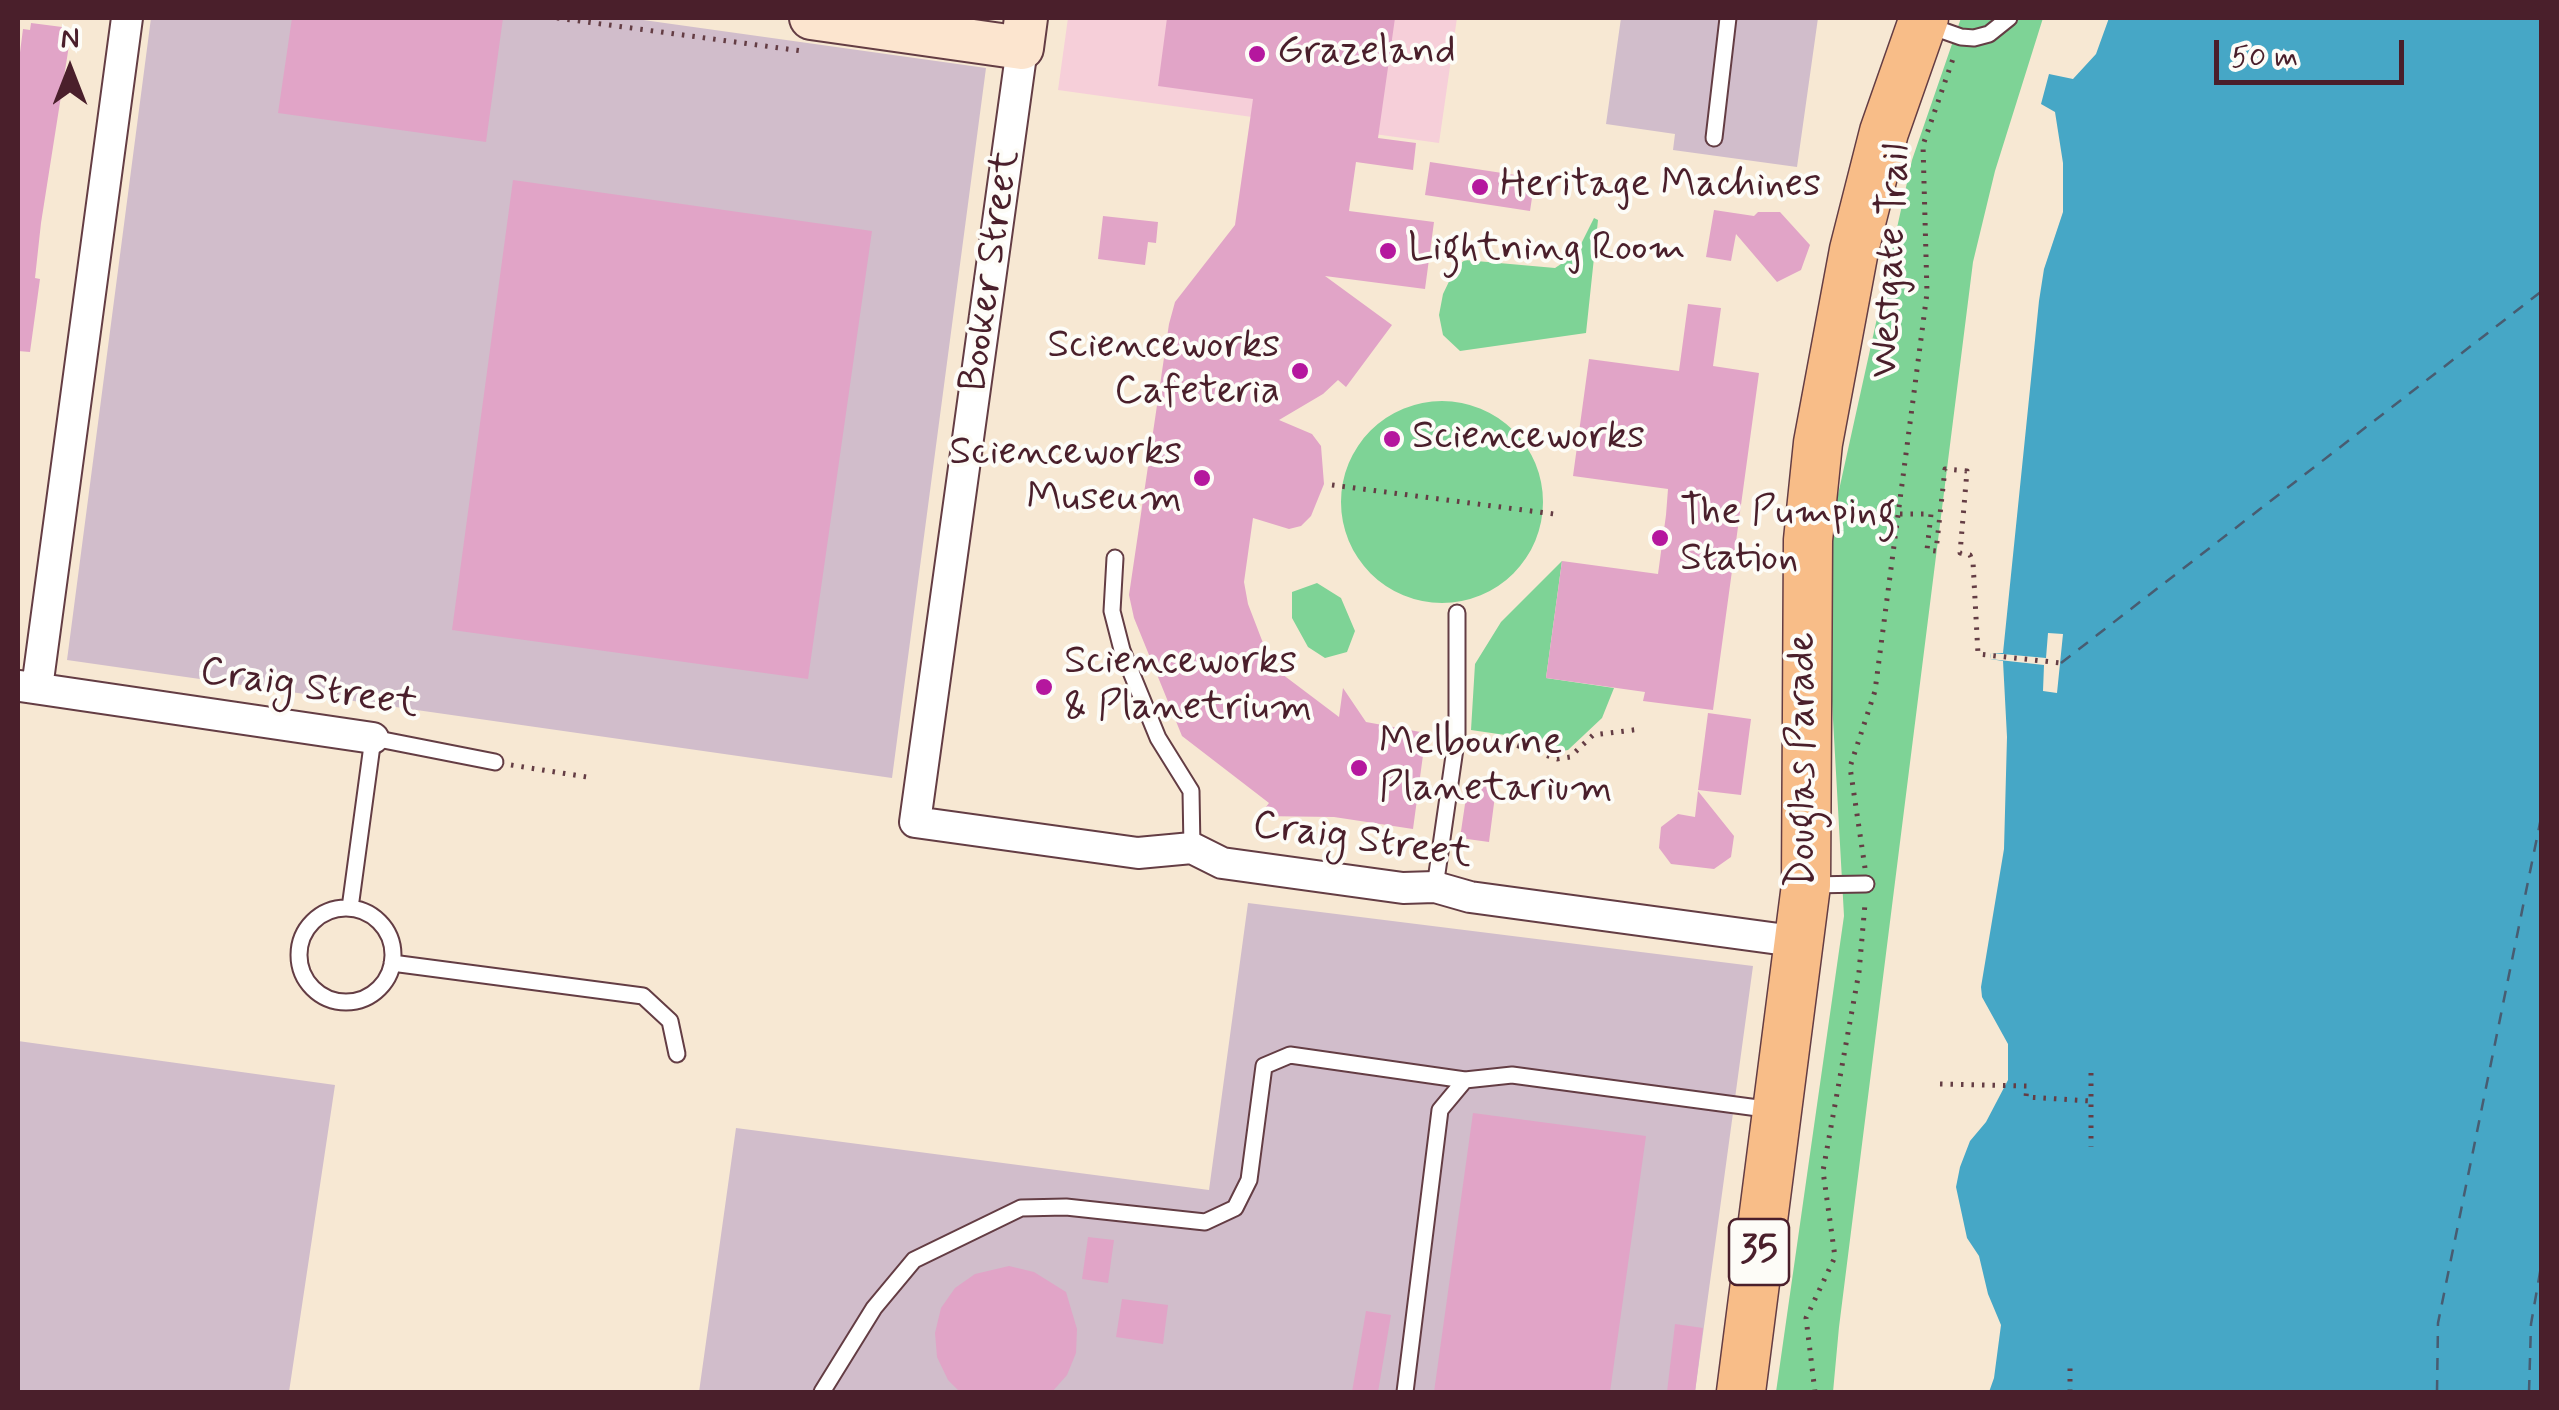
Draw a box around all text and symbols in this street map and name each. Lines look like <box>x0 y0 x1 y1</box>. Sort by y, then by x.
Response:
north arrow <box>20 20 120 120</box>
scale bar <box>2219 20 2409 82</box>
text: N <box>61 21 79 58</box>
place label: Grazeland <box>1277 30 1456 78</box>
text: 50 m <box>2231 38 2298 77</box>
marker: Grazeland <box>1246 43 1268 65</box>
street label: Westgate Trail <box>1863 143 1923 379</box>
street label: Booker Street <box>951 147 1033 395</box>
place label: Heritage Machines <box>1500 163 1821 211</box>
marker: Heritage Machines <box>1469 176 1491 198</box>
place label: Lightning Room <box>1408 227 1686 275</box>
marker: Lightning Room <box>1377 240 1399 262</box>
place label: Scienceworks Cafeteria <box>1047 324 1280 418</box>
marker: Scienceworks Cafeteria <box>1289 360 1311 382</box>
place label: Scienceworks <box>1412 415 1645 463</box>
marker: Scienceworks <box>1381 428 1403 450</box>
place label: Scienceworks Museum <box>949 431 1182 525</box>
marker: Scienceworks Museum <box>1191 467 1213 489</box>
place label: The Pumping Station <box>1680 491 1896 585</box>
marker: The Pumping Station <box>1649 527 1671 549</box>
street label: Douglas Parade <box>1781 632 1829 888</box>
place label: Scienceworks & Planetrium <box>1064 640 1312 734</box>
street label: Craig Street <box>196 649 422 731</box>
marker: Scienceworks & Planetrium <box>1033 676 1055 698</box>
place label: Melbourne Planetarium <box>1379 721 1613 815</box>
marker: Melbourne Planetarium <box>1348 757 1370 779</box>
street label: Craig Street <box>1249 803 1475 881</box>
road number: 35 <box>1729 1219 1789 1285</box>

